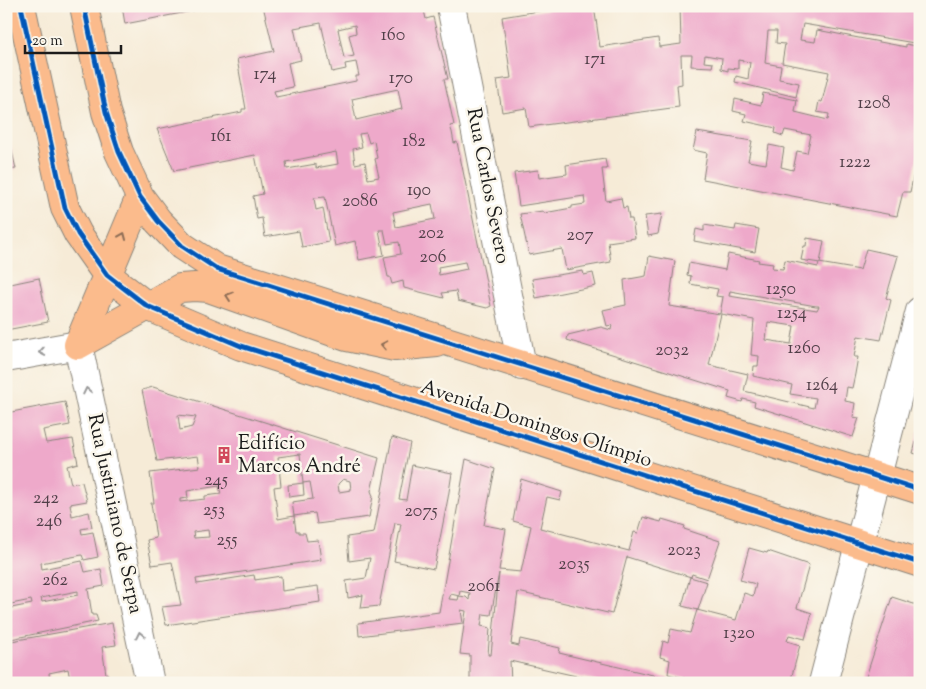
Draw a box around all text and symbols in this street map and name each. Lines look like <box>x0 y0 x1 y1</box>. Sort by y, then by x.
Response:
scale bar <box>25 22 121 54</box>
house number: 160 <box>381 23 405 49</box>
text: 20 m <box>32 31 63 52</box>
house number: 171 <box>584 47 606 73</box>
house number: 174 <box>254 62 277 88</box>
house number: 170 <box>389 66 413 92</box>
house number: 1208 <box>857 91 891 117</box>
street label: Rua Carlos Severo <box>458 106 516 266</box>
house number: 161 <box>210 124 232 150</box>
house number: 182 <box>402 129 426 155</box>
house number: 1222 <box>839 150 871 176</box>
house number: 190 <box>407 178 431 204</box>
house number: 2086 <box>342 189 378 215</box>
house number: 202 <box>418 221 445 247</box>
house number: 207 <box>567 223 593 249</box>
one-way arrow <box>117 232 128 241</box>
house number: 206 <box>420 245 446 271</box>
house number: 1250 <box>766 277 796 303</box>
one-way arrow <box>226 292 234 302</box>
house number: 1254 <box>777 301 807 327</box>
house number: 1260 <box>787 336 821 362</box>
house number: 2032 <box>655 338 689 364</box>
one-way arrow <box>380 340 389 351</box>
one-way arrow <box>38 346 46 356</box>
house number: 1264 <box>806 373 838 399</box>
street label: Avenida Domingos Olímpio <box>416 374 656 476</box>
one-way arrow <box>83 386 93 395</box>
street label: Rua Justiniano de Serpa <box>79 411 149 617</box>
place label: Edifício Marcos André <box>238 430 361 482</box>
building icon: Edifício Marcos André <box>214 445 234 465</box>
house number: 245 <box>204 468 228 494</box>
house number: 242 <box>33 486 60 512</box>
house number: 253 <box>203 498 225 524</box>
house number: 2075 <box>404 499 438 525</box>
house number: 246 <box>36 509 62 535</box>
house number: 255 <box>217 528 237 554</box>
house number: 2023 <box>667 538 701 564</box>
house number: 2035 <box>558 552 590 578</box>
house number: 262 <box>42 568 68 594</box>
house number: 2061 <box>468 574 500 600</box>
house number: 1320 <box>723 621 755 647</box>
one-way arrow <box>135 631 146 640</box>

